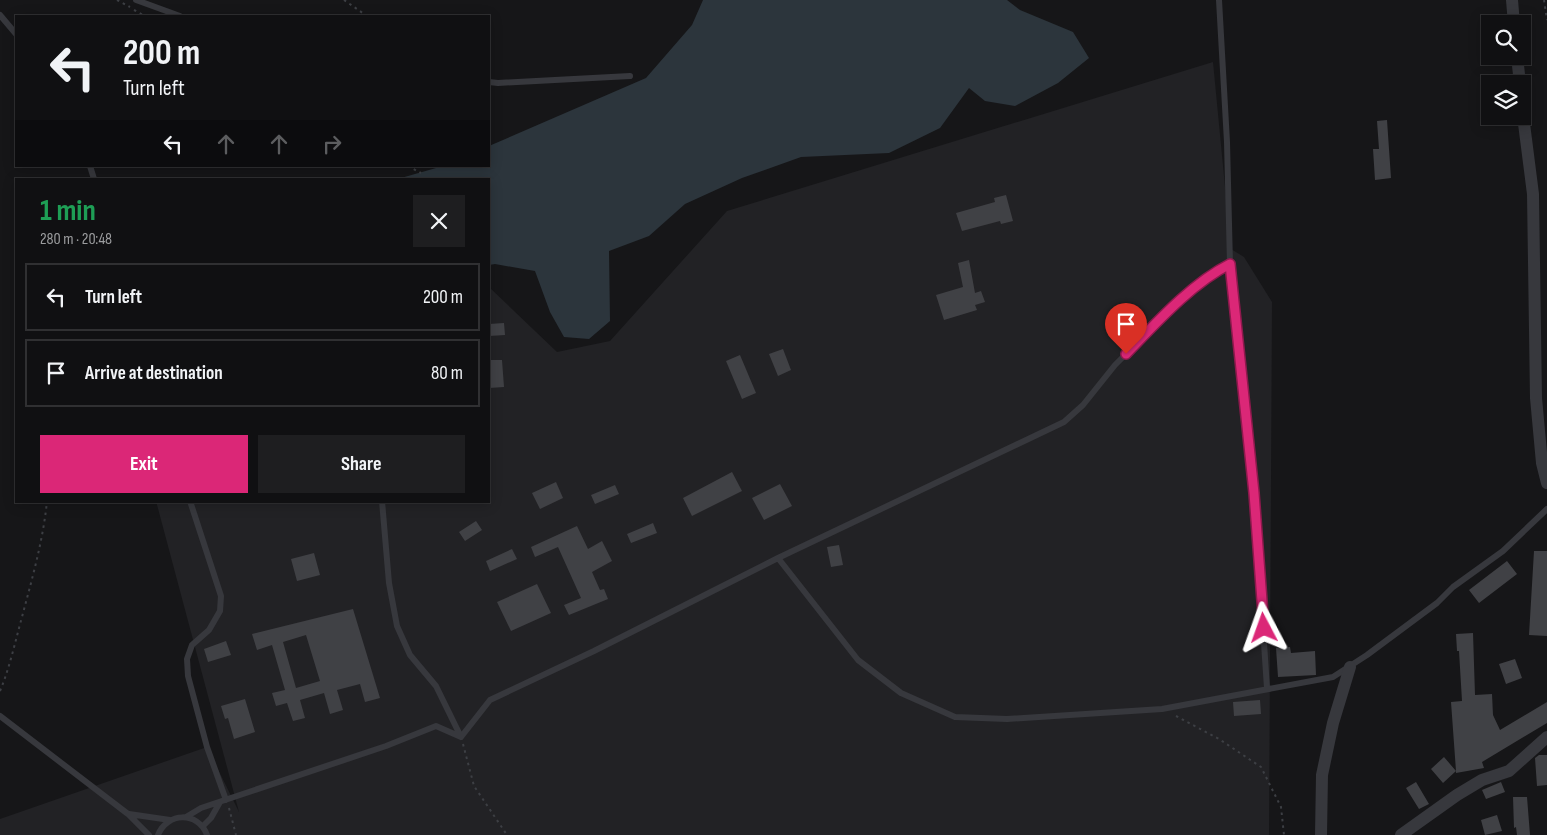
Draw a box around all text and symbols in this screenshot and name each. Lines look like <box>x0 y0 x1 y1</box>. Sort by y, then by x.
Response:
map controls <box>1481 15 1531 125</box>
button: search <box>1481 15 1531 65</box>
text: 200 m <box>123 32 200 75</box>
icon: left <box>40 35 105 100</box>
text: Turn left <box>123 75 185 102</box>
button: layers <box>1481 75 1531 125</box>
icon: left <box>159 130 187 158</box>
icon: ahead <box>212 130 240 158</box>
icon: ahead <box>265 130 293 158</box>
icon: right <box>318 130 346 158</box>
text: 1 min <box>40 193 96 229</box>
button: close <box>413 195 465 247</box>
text: 280 m · 20:48 <box>40 230 112 249</box>
icon: left <box>42 283 70 311</box>
text: Turn left <box>85 286 142 309</box>
text: 200 m <box>423 286 463 309</box>
pin <box>1105 303 1147 354</box>
icon: arrive <box>1112 310 1140 338</box>
icon: arrive <box>42 359 70 387</box>
text: Arrive at destination <box>85 362 223 385</box>
text: 80 m <box>431 362 463 385</box>
button: Exit <box>40 435 248 493</box>
button: Share <box>258 435 465 493</box>
position arrow <box>1237 601 1289 653</box>

